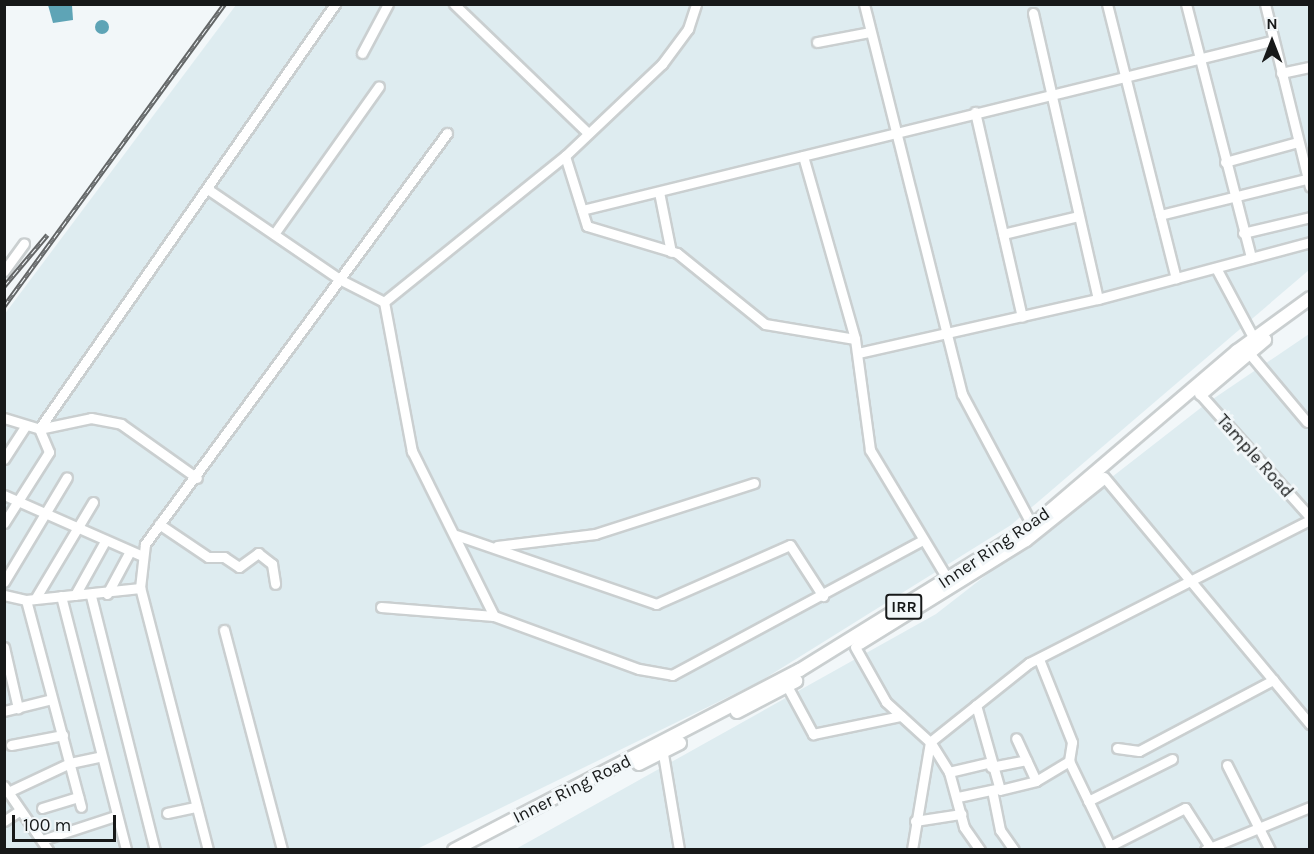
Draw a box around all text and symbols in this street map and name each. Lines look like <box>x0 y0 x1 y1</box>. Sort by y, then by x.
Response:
north arrow <box>1242 12 1302 72</box>
text: N <box>1266 14 1278 33</box>
street label: Tample Road <box>1212 410 1298 502</box>
street label: Inner Ring Road <box>934 503 1054 593</box>
road number: IRR <box>884 594 924 620</box>
street label: Inner Ring Road <box>509 750 635 828</box>
scale bar <box>15 803 118 841</box>
text: 100 m <box>23 814 71 836</box>

